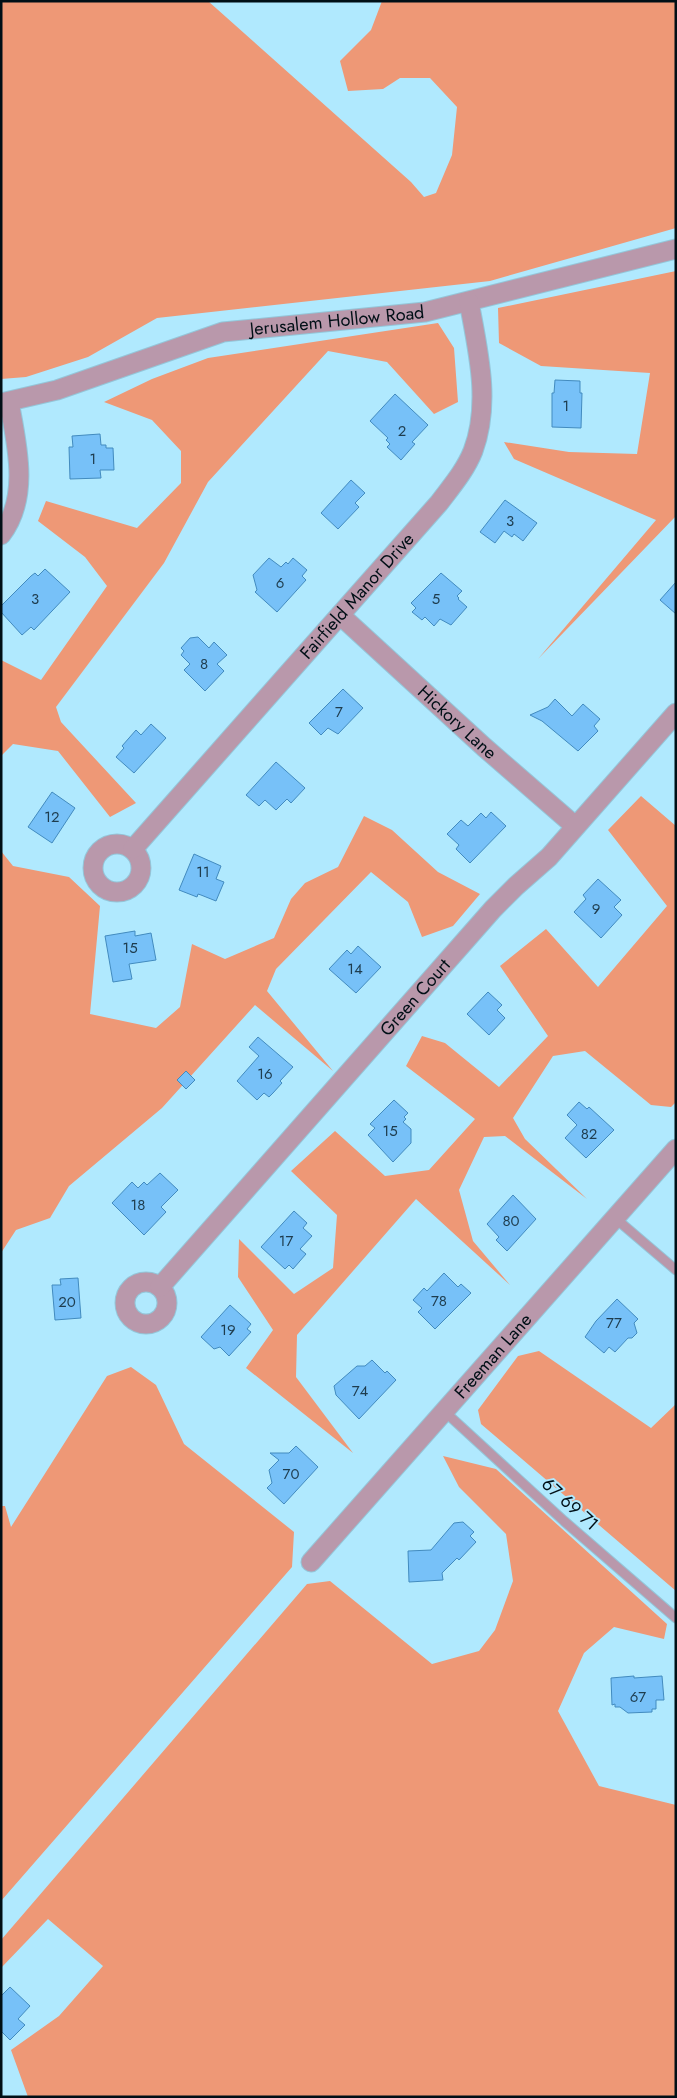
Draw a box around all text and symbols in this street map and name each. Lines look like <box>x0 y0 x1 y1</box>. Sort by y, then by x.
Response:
street label: Jerusalem Hollow Road <box>247 299 426 342</box>
house number: 1 <box>563 395 569 417</box>
house number: 2 <box>398 420 406 442</box>
house number: 1 <box>90 448 96 470</box>
house number: 3 <box>506 510 514 532</box>
street label: Fairfield Manor Drive <box>294 527 420 665</box>
house number: 6 <box>276 572 284 594</box>
house number: 3 <box>31 588 39 610</box>
house number: 5 <box>432 588 440 610</box>
house number: 8 <box>200 653 208 675</box>
street label: Hickory Lane <box>412 679 503 766</box>
house number: 7 <box>335 701 343 723</box>
house number: 12 <box>44 806 60 828</box>
house number: 11 <box>196 861 210 883</box>
house number: 9 <box>592 898 600 920</box>
house number: 15 <box>122 937 138 959</box>
street label: Green Court <box>374 952 457 1042</box>
house number: 14 <box>347 958 363 980</box>
house number: 16 <box>257 1063 273 1085</box>
house number: 15 <box>382 1120 398 1142</box>
house number: 82 <box>581 1123 597 1145</box>
house number: 18 <box>131 1194 145 1216</box>
house number: 80 <box>502 1210 520 1232</box>
house number: 17 <box>279 1230 293 1252</box>
house number: 78 <box>431 1290 447 1312</box>
house number: 20 <box>58 1291 76 1313</box>
street label: Freeman Lane <box>448 1308 538 1404</box>
house number: 77 <box>606 1312 622 1334</box>
house number: 19 <box>220 1319 236 1341</box>
house number: 74 <box>352 1380 369 1402</box>
house number: 70 <box>283 1463 299 1485</box>
street label: 67 69 71 <box>536 1471 604 1537</box>
house number: 67 <box>630 1686 646 1708</box>

